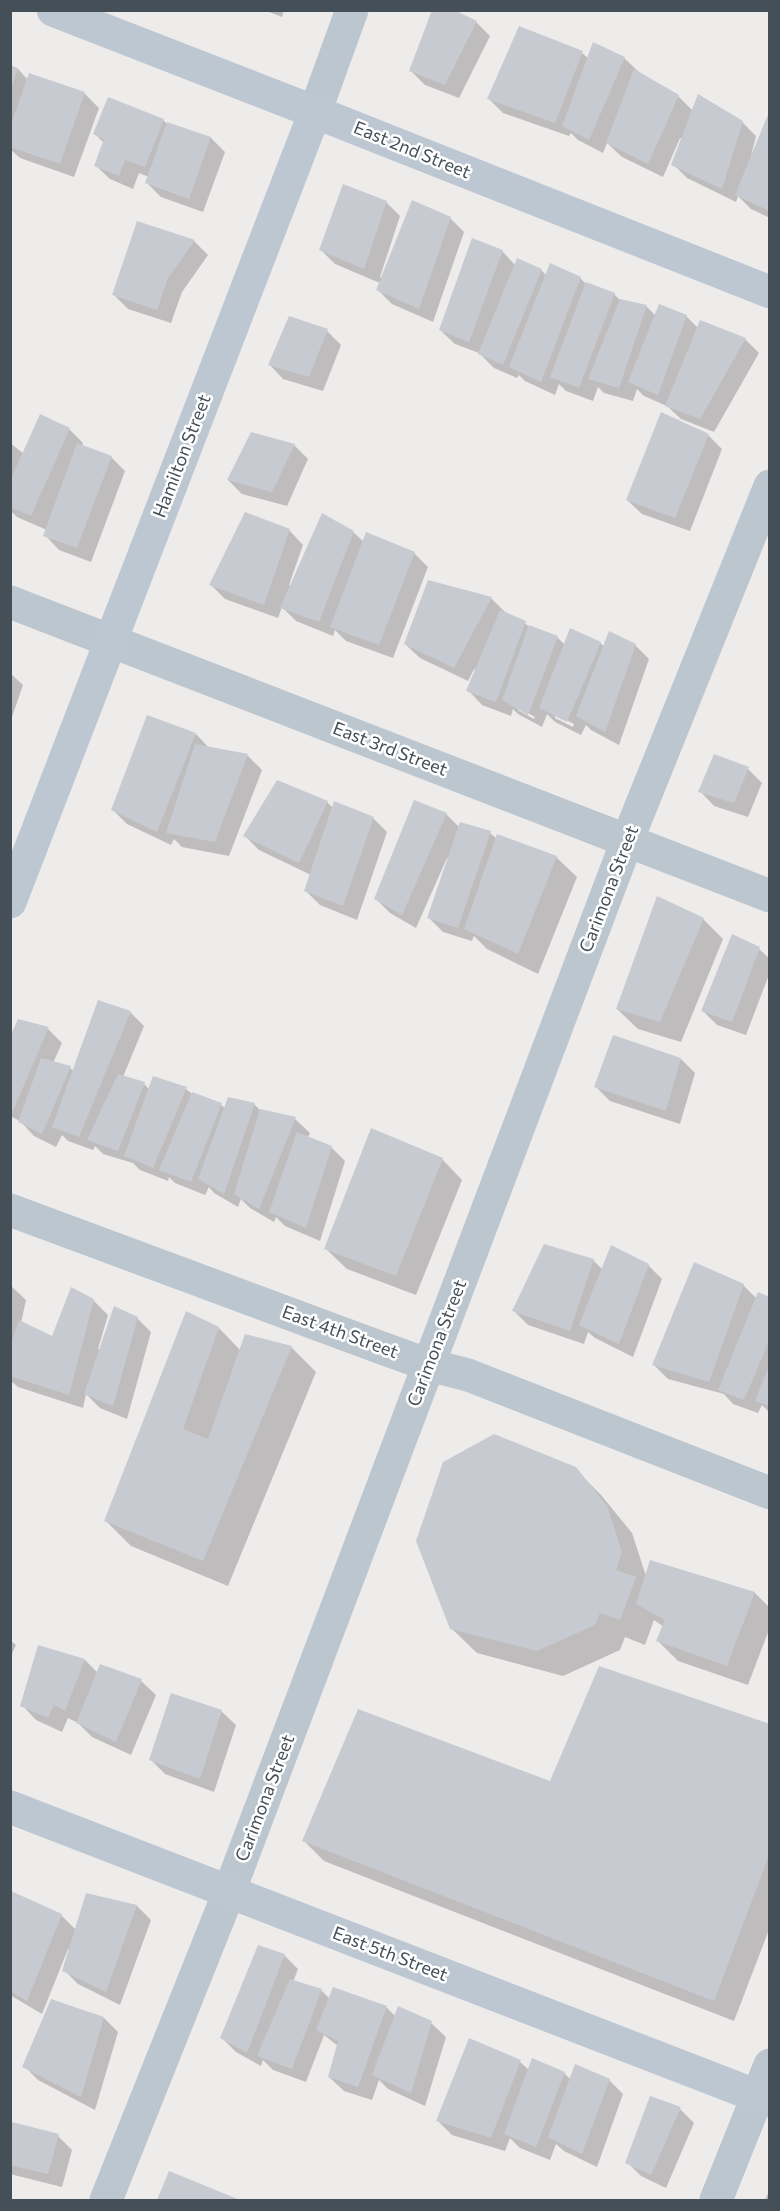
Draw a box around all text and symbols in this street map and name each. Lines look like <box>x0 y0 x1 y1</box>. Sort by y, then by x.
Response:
street label: East 2nd Street <box>350 117 474 183</box>
street label: Hamilton Street <box>149 391 215 521</box>
street label: East 3rd Street <box>330 717 450 781</box>
street label: Carimona Street <box>575 823 643 955</box>
street label: Carimona Street <box>403 1277 471 1409</box>
street label: East 4th Street <box>279 1301 401 1363</box>
street label: Carimona Street <box>231 1732 299 1864</box>
street label: East 5th Street <box>329 1922 451 1986</box>

